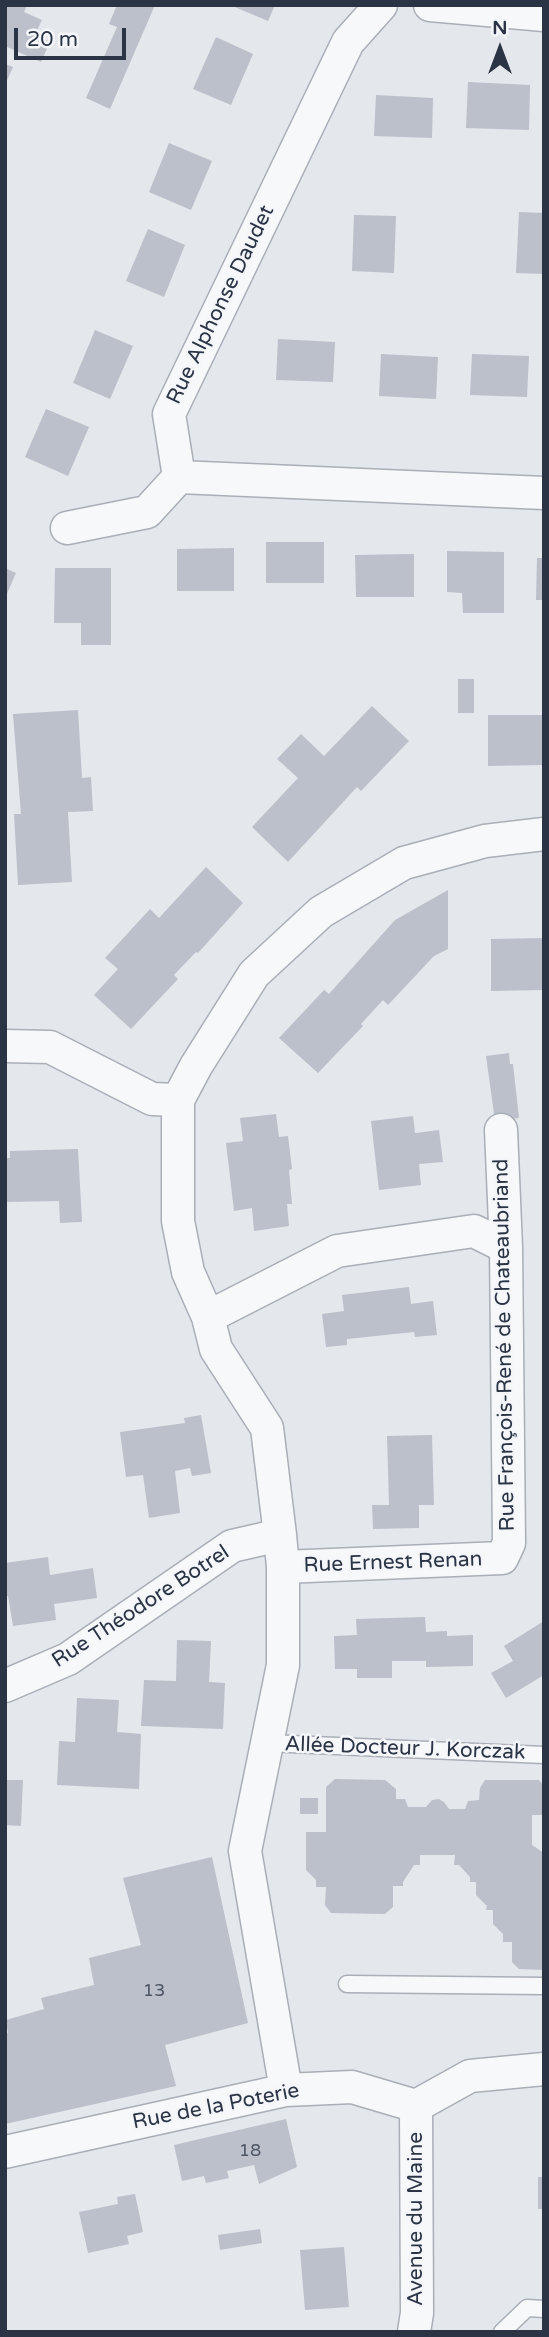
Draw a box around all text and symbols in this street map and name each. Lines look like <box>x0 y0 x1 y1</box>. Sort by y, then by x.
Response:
scale bar <box>18 14 130 58</box>
north arrow <box>465 14 535 84</box>
text: N <box>492 17 508 39</box>
text: 20 m <box>27 27 78 52</box>
street label: Rue Alphonse Daudet <box>162 201 280 409</box>
street label: Rue François-René de Chateaubriand <box>489 1158 521 1532</box>
street label: Rue Théodore Botrel <box>48 1540 234 1674</box>
street label: Rue Ernest Renan <box>303 1547 483 1579</box>
street label: Allée Docteur J. Korczak <box>284 1732 526 1766</box>
house number: 13 <box>143 1980 165 2002</box>
street label: Rue de la Poterie <box>130 2078 302 2136</box>
street label: Avenue du Maine <box>403 2132 429 2306</box>
house number: 18 <box>239 2140 261 2162</box>

